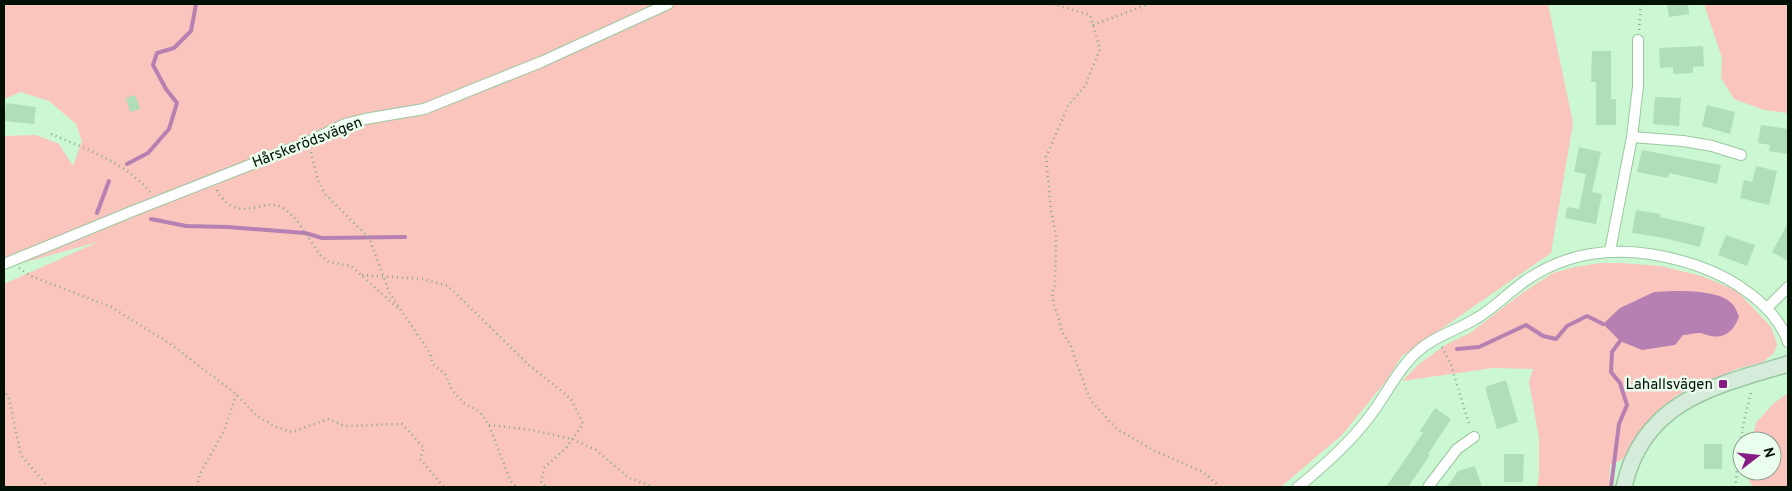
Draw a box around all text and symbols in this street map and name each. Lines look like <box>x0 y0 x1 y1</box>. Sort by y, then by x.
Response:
street label: Hårskerödsvägen <box>250 114 365 173</box>
place label: Lahallsvägen <box>1625 376 1713 395</box>
marker: Lahallsvägen <box>1717 378 1729 390</box>
north arrow <box>1732 431 1782 481</box>
text: N <box>1758 446 1778 460</box>

